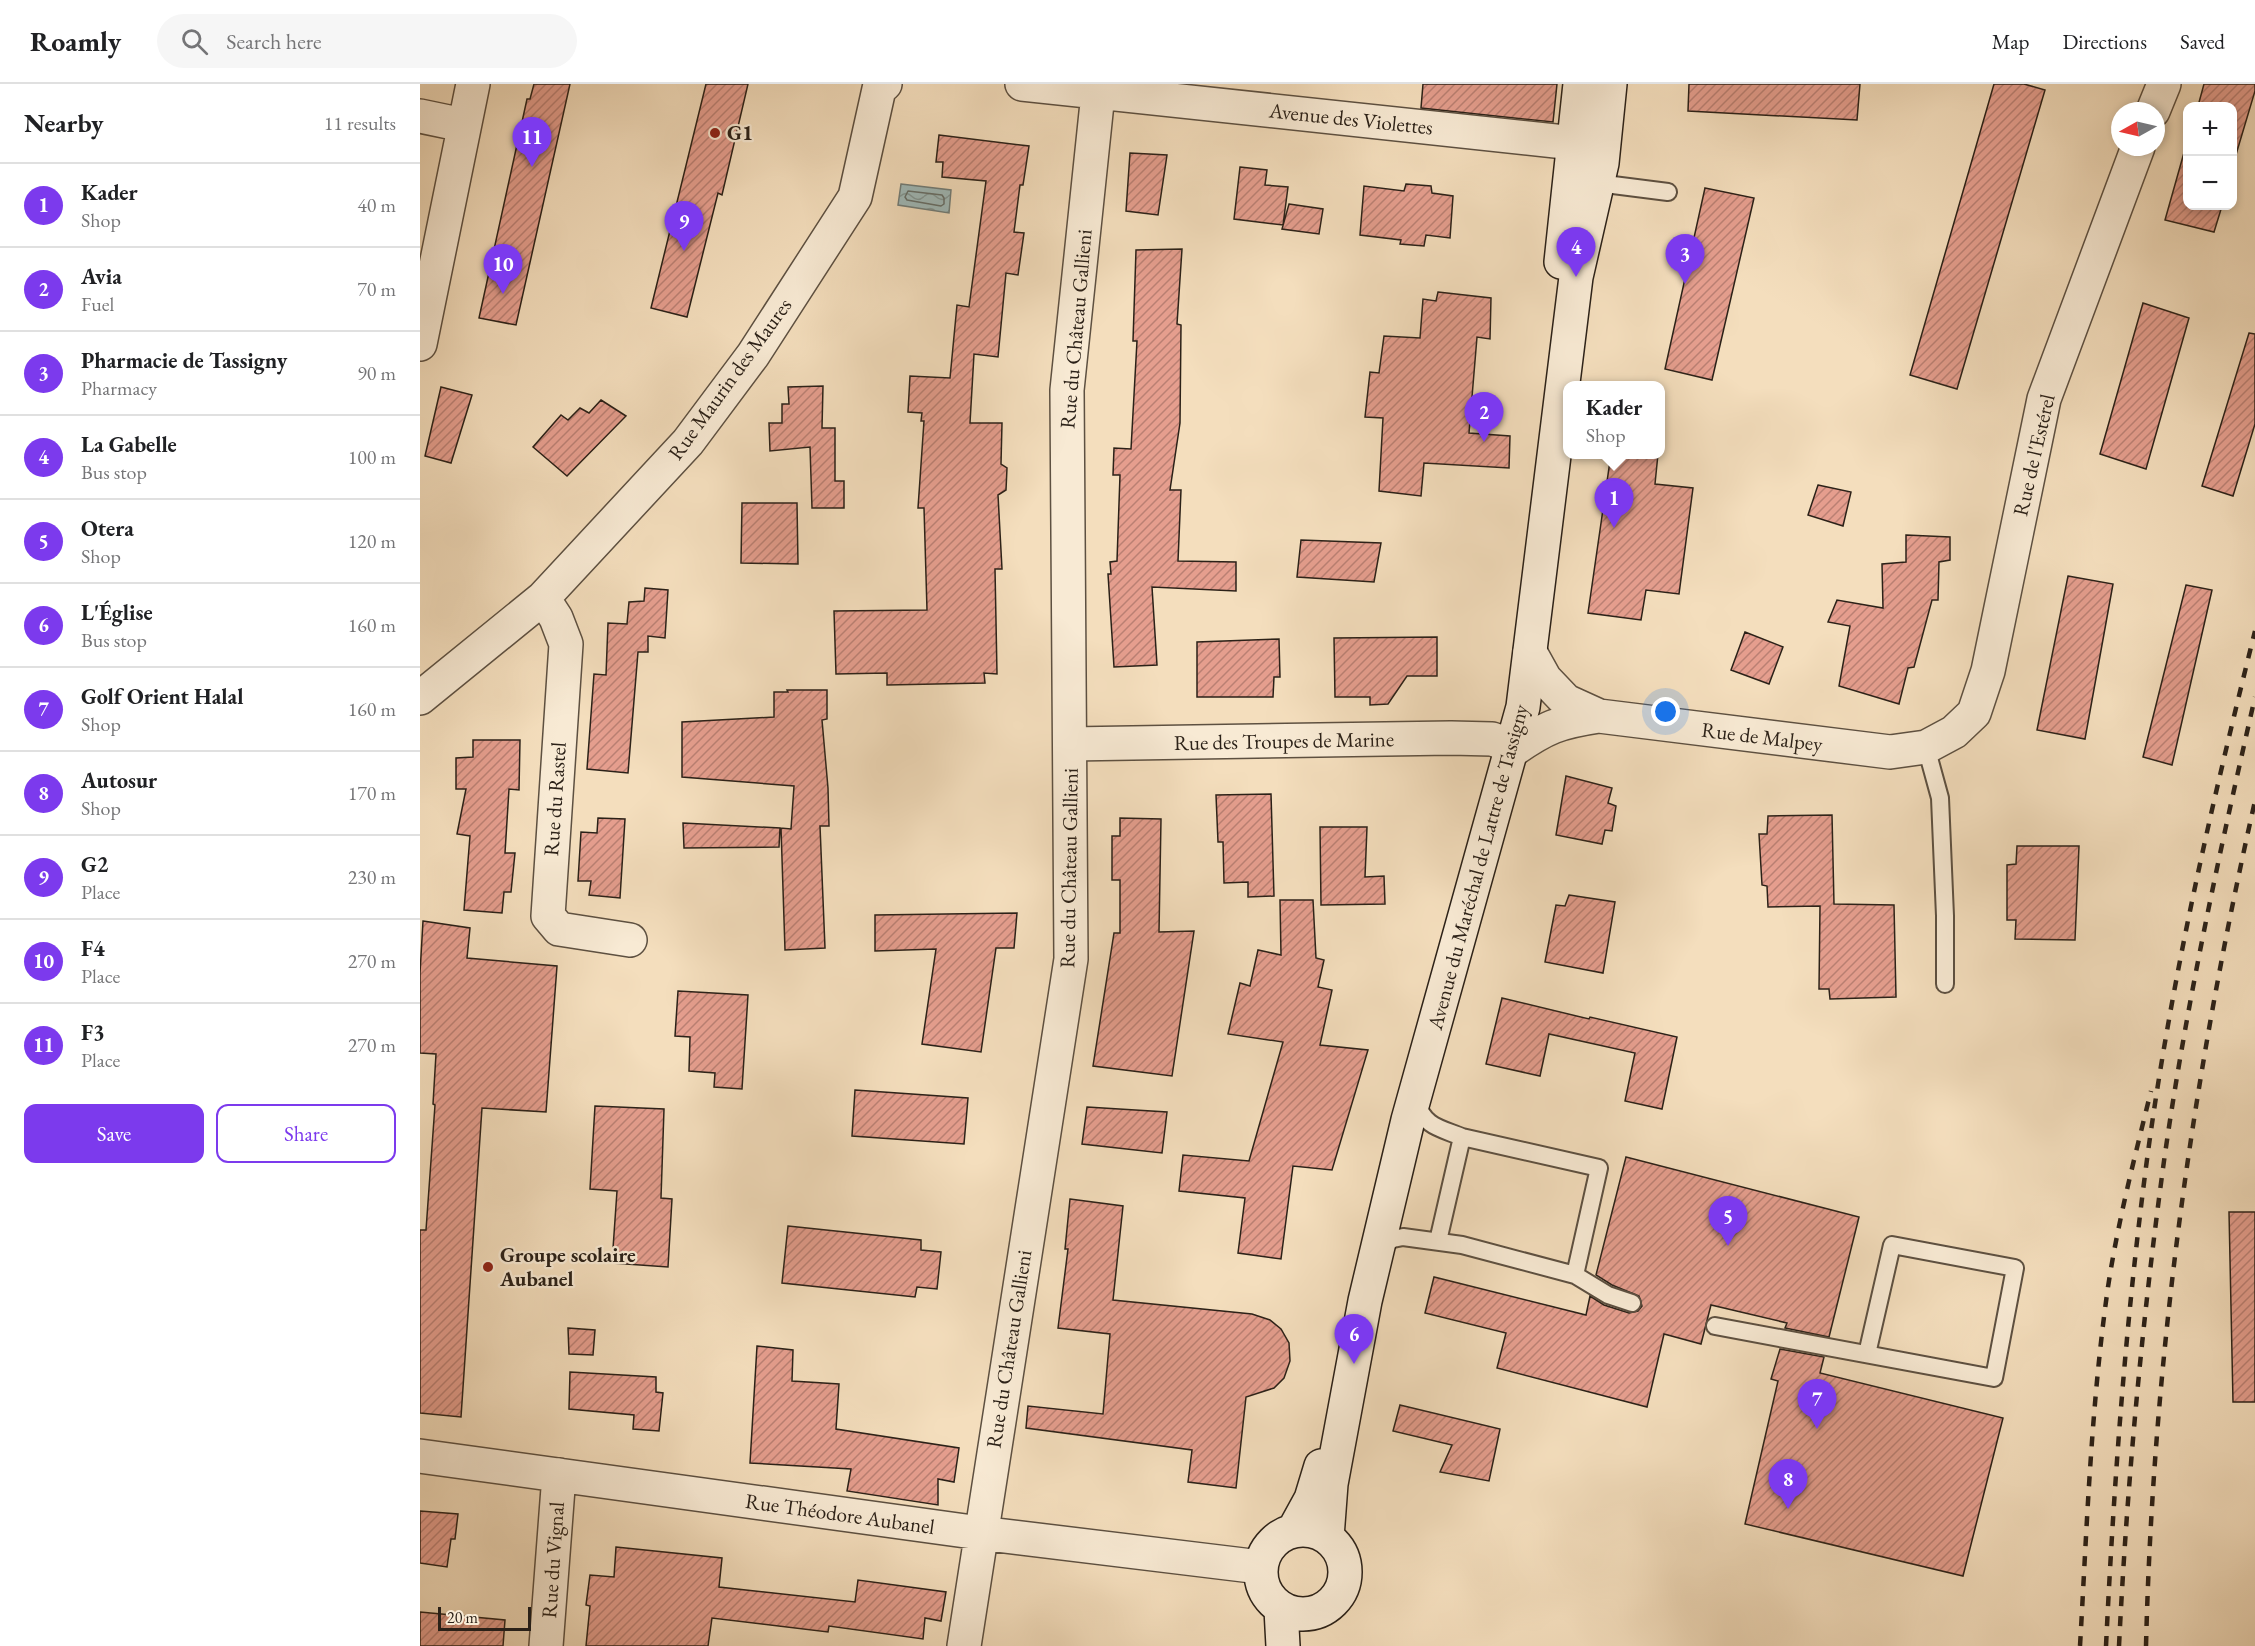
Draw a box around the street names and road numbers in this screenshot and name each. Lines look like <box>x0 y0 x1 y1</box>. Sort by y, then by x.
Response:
street label: Avenue des Violettes <box>1267 96 1435 141</box>
street label: Rue du Château Gallieni <box>1053 228 1098 430</box>
street label: Rue Maurin des Maures <box>662 292 798 465</box>
street label: Rue de l'Estérel <box>2006 391 2061 519</box>
street label: Avenue du Maréchal de Lattre de Tassigny <box>1421 700 1534 1034</box>
street label: Rue de Malpey <box>1700 716 1825 757</box>
street label: Rue des Troupes de Marine <box>1174 725 1394 756</box>
street label: Rue du Rastel <box>537 741 572 857</box>
street label: Rue du Château Gallieni <box>1053 768 1084 968</box>
street label: Rue du Château Gallieni <box>980 1248 1037 1450</box>
street label: Rue Théodore Aubanel <box>744 1487 936 1540</box>
street label: Rue du Vignal <box>535 1501 570 1619</box>

